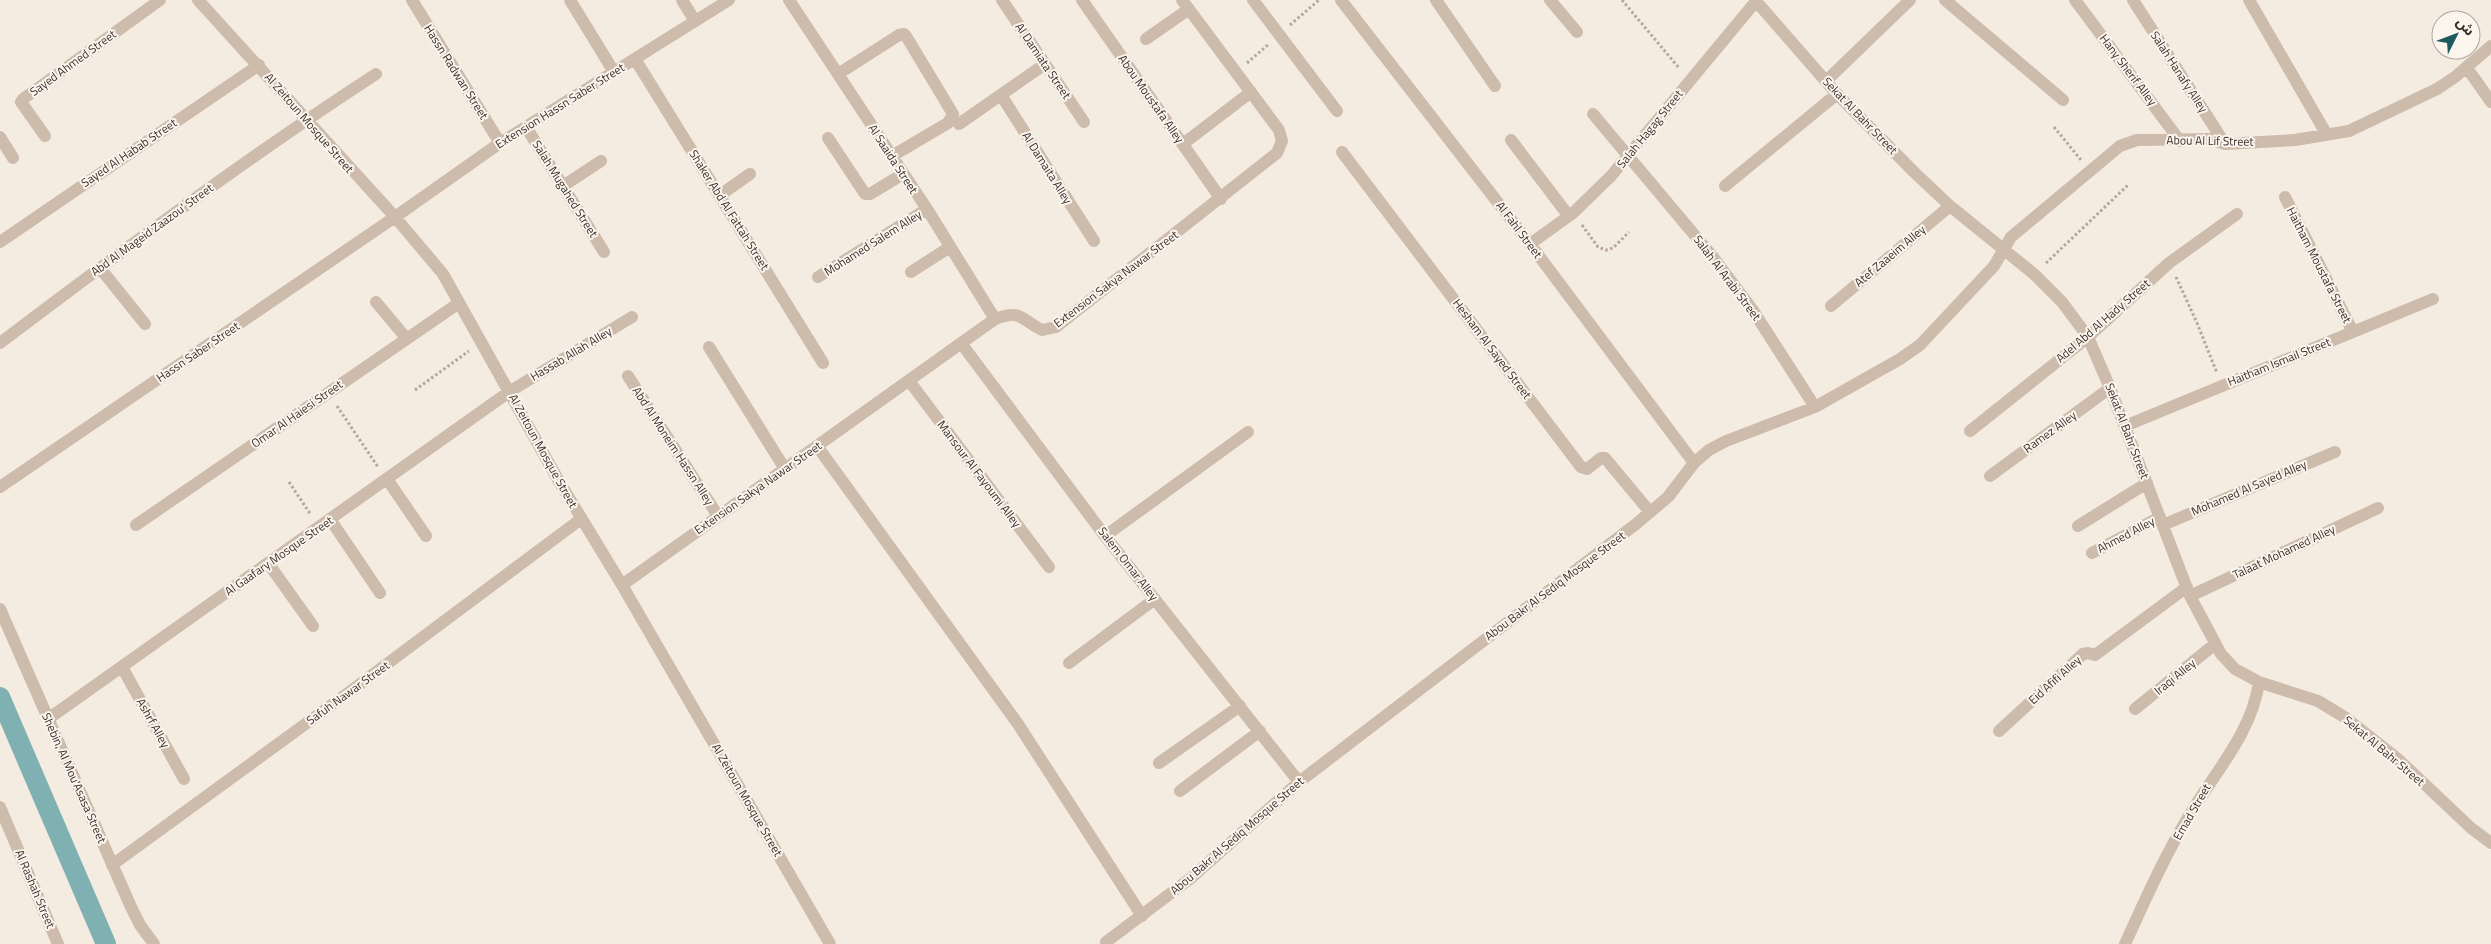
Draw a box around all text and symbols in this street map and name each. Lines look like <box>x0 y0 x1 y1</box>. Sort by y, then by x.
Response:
north arrow <box>2431 10 2481 60</box>
text: ش <box>2452 12 2480 40</box>
street label: Al Damiata Street <box>1011 19 1077 103</box>
street label: Hassn Radwan Street <box>419 20 494 124</box>
street label: Sayed Ahmed Street <box>26 24 121 100</box>
street label: Salah Hanafy Alley <box>2146 27 2213 116</box>
street label: Hany Sherif Alley <box>2095 30 2162 110</box>
street label: Abou Moustafa Alley <box>1114 50 1189 147</box>
street label: Extension Hassn Saber Street <box>491 58 629 153</box>
street label: Al Zeitoun Mosque Street <box>260 68 359 178</box>
street label: Sekat Al Bahr Street <box>1818 73 1903 159</box>
street label: Salah Hagag Street <box>1612 85 1688 172</box>
street label: Sayed Al Habab Street <box>77 113 181 192</box>
street label: Al Saaida Street <box>864 120 924 198</box>
street label: Al Damaita Alley <box>1018 128 1077 208</box>
street label: Abou Al Lif Street <box>2166 130 2255 151</box>
street label: Salah Mugahed Street <box>528 136 603 242</box>
street label: Shaker Abd Al Fattah Street <box>685 146 775 274</box>
street label: Abd Al Mageid Zaazou' Street <box>86 178 218 281</box>
street label: Al Fahl Street <box>1492 197 1548 263</box>
street label: Haitham Moustafa Street <box>2282 203 2357 327</box>
street label: Mohamed Salem Alley <box>820 205 926 280</box>
street label: Atef Zaaeim Alley <box>1850 220 1930 291</box>
street label: Extension Sakya Nawar Street <box>1049 225 1183 332</box>
street label: Salah Al Arabi Street <box>1689 231 1766 325</box>
street label: Adel Abd Al Hady Street <box>2051 274 2155 367</box>
street label: Hesham Al Sayed Street <box>1448 294 1537 404</box>
street label: Hassn Saber Street <box>152 316 244 387</box>
street label: Hassab Allah Alley <box>526 322 615 386</box>
street label: Haitham Ismail Street <box>2224 332 2334 391</box>
street label: Omar Al Haiesi Street <box>247 374 347 452</box>
street label: Sekat Al Bahr Street <box>2100 380 2155 482</box>
street label: Abd Al Moneim Hassn Alley <box>628 383 719 509</box>
street label: Al Zeitoun Mosque Street <box>504 390 583 512</box>
street label: Ramez Alley <box>2019 406 2081 458</box>
street label: Mansour Al Fayoumi Alley <box>933 416 1026 532</box>
street label: Extension Sakya Nawar Street <box>690 436 826 539</box>
street label: Mohamed Al Sayed Alley <box>2188 454 2310 521</box>
street label: Al Gaafary Mosque Street <box>221 510 338 600</box>
street label: Ahmed Alley <box>2093 511 2158 558</box>
street label: Talaat Mohamed Alley <box>2229 519 2338 584</box>
street label: Salem Omar Alley <box>1093 523 1163 605</box>
street label: Abou Bakr Al Sediq Mosque Street <box>1480 526 1630 645</box>
street label: Eid Afifi Alley <box>2024 650 2086 709</box>
street label: Iraqi Alley <box>2150 654 2200 699</box>
street label: Safuh Nawar Street <box>302 655 394 729</box>
street label: Ashrf Alley <box>132 694 175 751</box>
street label: Shebin, Al Mou'Asasa Street <box>37 710 112 847</box>
street label: Sekat Al Bahr Street <box>2339 711 2430 791</box>
street label: Al Zeitoun Mosque Street <box>707 740 788 861</box>
street label: Abou Bakr Al Sediq Mosque Street <box>1166 771 1308 899</box>
street label: Emad Street <box>2168 779 2216 844</box>
street label: Al Rashah Street <box>10 846 61 932</box>

